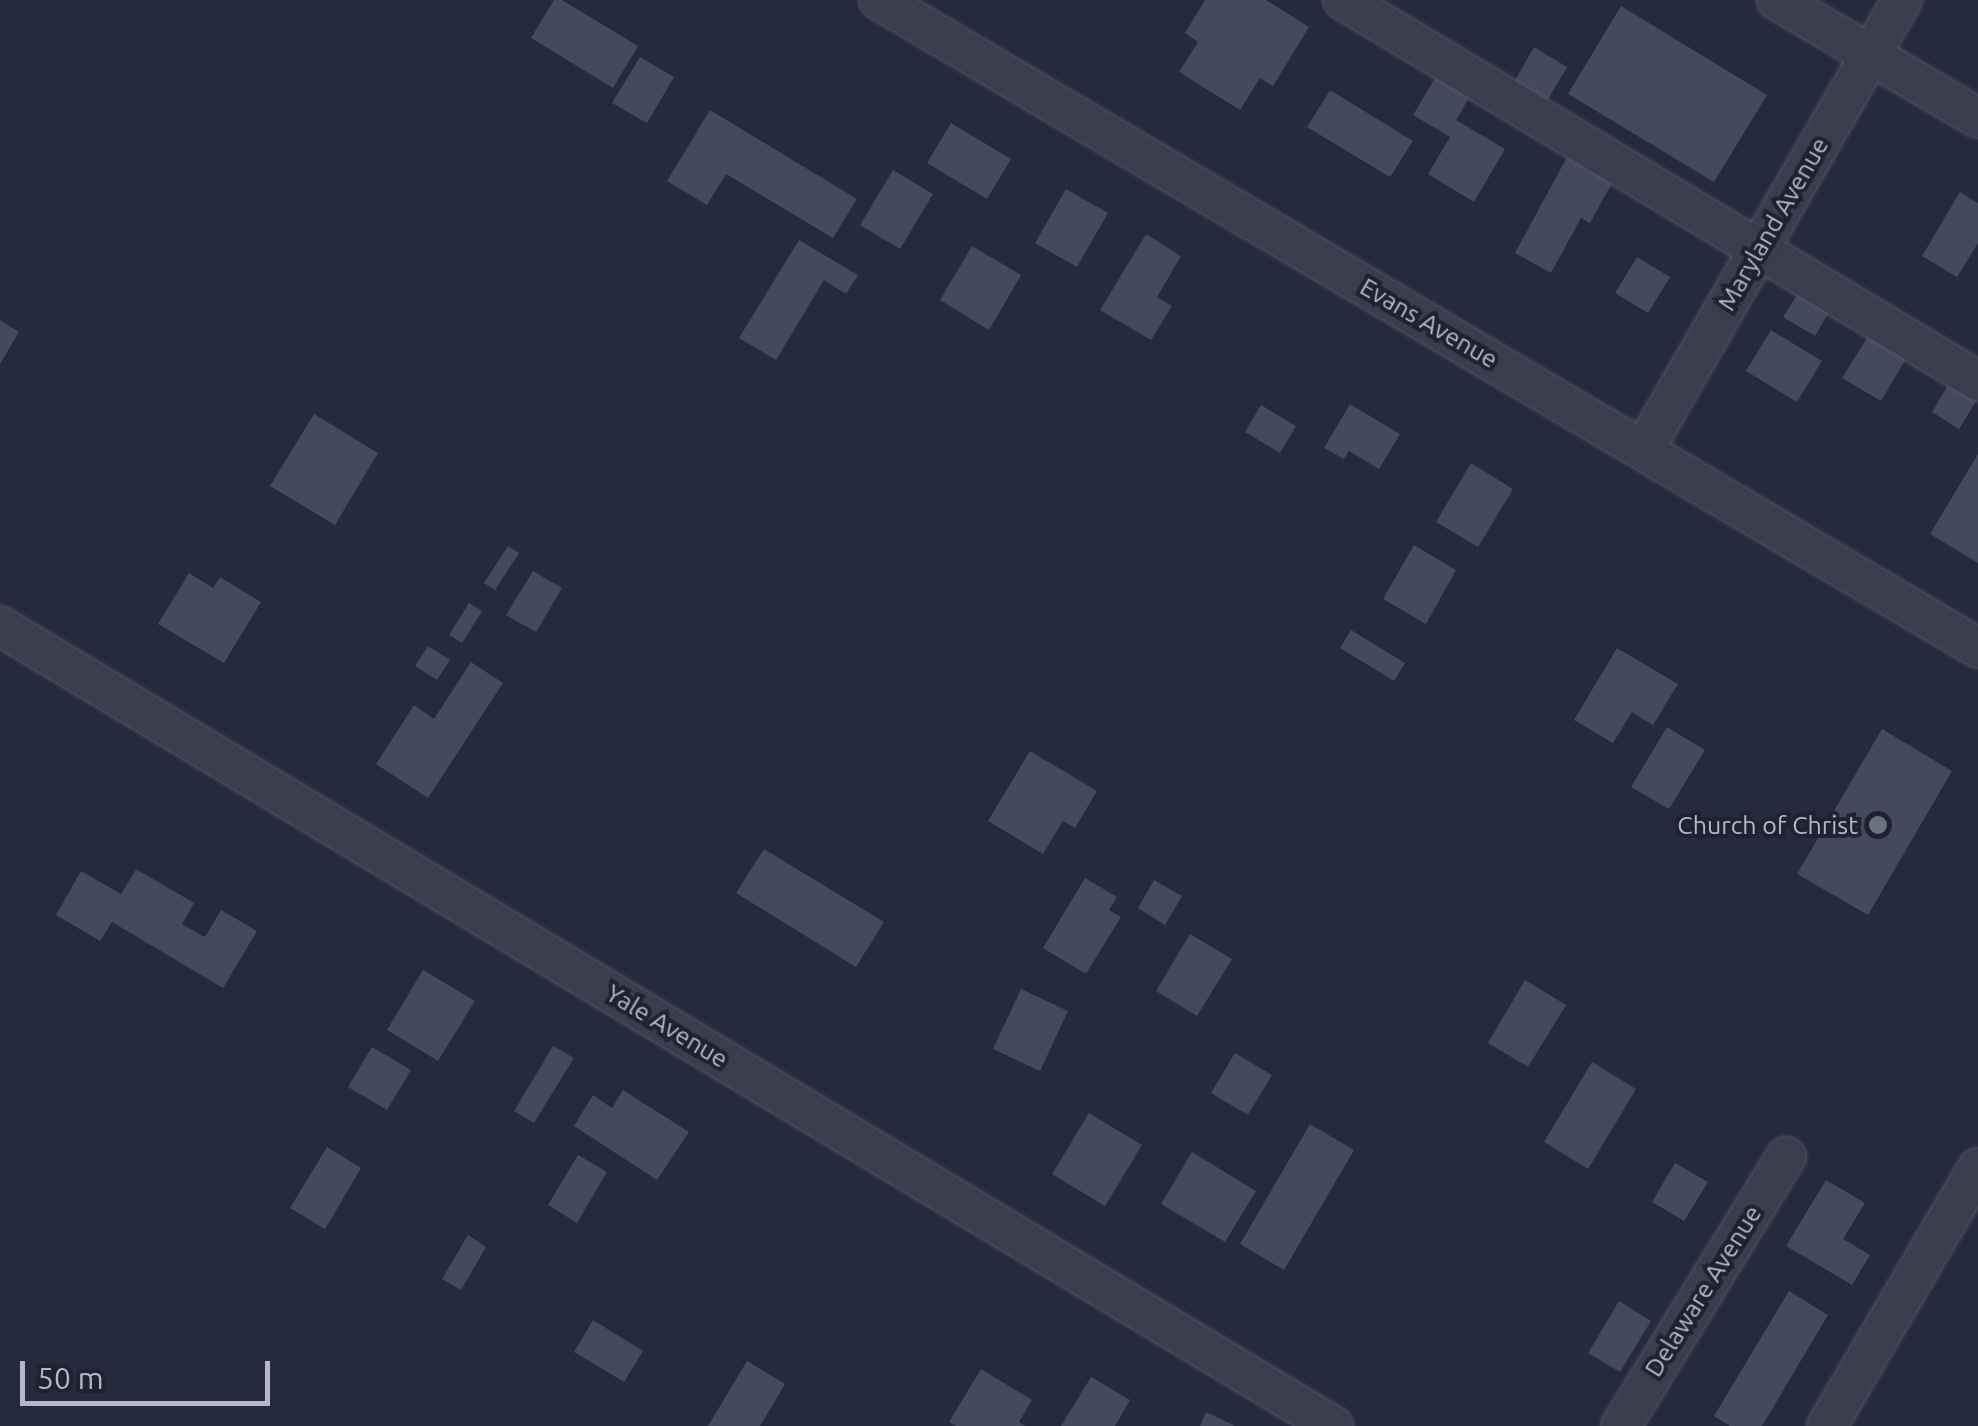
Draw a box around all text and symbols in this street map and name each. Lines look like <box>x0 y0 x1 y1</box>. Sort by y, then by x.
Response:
street label: Maryland Avenue <box>1711 132 1835 316</box>
street label: Evans Avenue <box>1355 272 1503 374</box>
place label: Church of Christ <box>1677 810 1858 840</box>
marker: Church of Christ <box>1867 814 1889 836</box>
street label: Yale Avenue <box>601 978 733 1074</box>
street label: Delaware Avenue <box>1638 1200 1768 1382</box>
scale bar <box>25 1341 275 1403</box>
text: 50 m <box>37 1361 104 1395</box>

